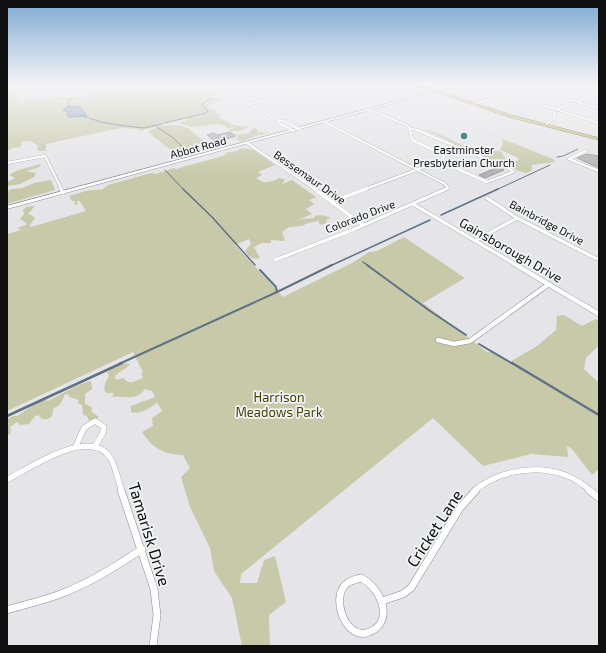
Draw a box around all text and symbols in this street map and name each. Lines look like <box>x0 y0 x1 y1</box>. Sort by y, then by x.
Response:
marker: Eastminster Presbyterian Church <box>459 131 469 141</box>
street label: Abbot Road <box>168 133 228 161</box>
place label: Eastminster Presbyterian Church <box>413 143 515 169</box>
street label: Bessemaur Drive <box>272 147 348 207</box>
street label: Colorado Drive <box>323 197 397 235</box>
street label: Bainbridge Drive <box>508 197 586 247</box>
street label: Gainsborough Drive <box>457 214 565 286</box>
park label: Harrison Meadows Park <box>235 389 323 420</box>
street label: Tamarisk Drive <box>125 480 175 588</box>
street label: Cricket Lane <box>402 486 466 570</box>

